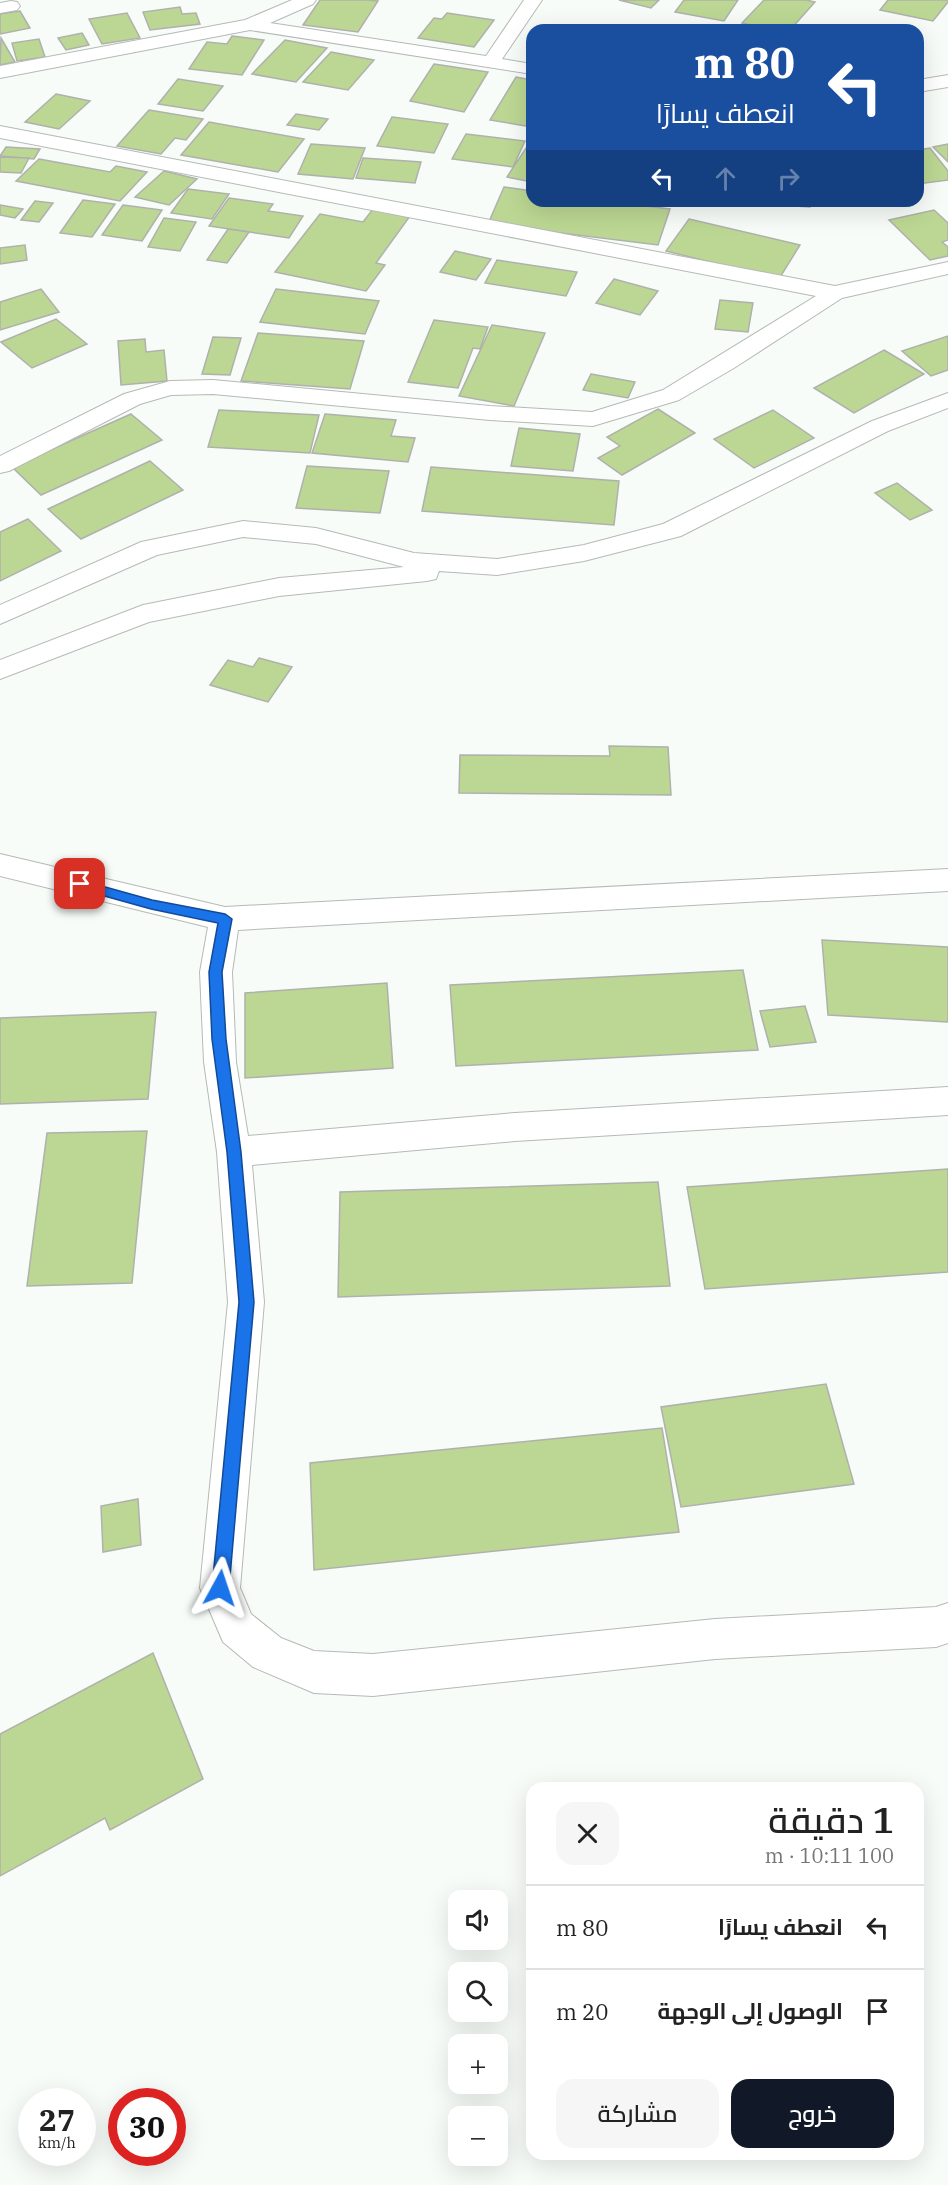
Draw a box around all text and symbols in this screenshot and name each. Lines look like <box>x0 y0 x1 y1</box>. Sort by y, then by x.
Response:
text: 80 m <box>694 35 795 90</box>
icon: left <box>816 48 894 126</box>
text: انعطف يسارًا <box>656 95 795 130</box>
icon: left <box>646 162 679 195</box>
icon: ahead <box>709 162 742 195</box>
icon: right <box>772 162 805 195</box>
pin <box>54 858 105 909</box>
icon: arrive <box>63 867 96 900</box>
position arrow <box>188 1556 252 1620</box>
text: 1 دقيقة <box>768 1796 894 1843</box>
button: close <box>556 1802 619 1865</box>
text: 100 m · 10:11 <box>765 1842 894 1869</box>
map controls <box>448 1890 508 2166</box>
button: sound <box>448 1890 508 1950</box>
icon: left <box>861 1911 894 1944</box>
text: انعطف يسارًا <box>718 1912 843 1941</box>
text: 80 m <box>556 1913 608 1942</box>
button: search <box>448 1962 508 2022</box>
icon: arrive <box>861 1995 894 2028</box>
text: الوصول إلى الوجهة <box>658 1996 843 2025</box>
text: 20 m <box>556 1997 608 2026</box>
button: + <box>448 2034 508 2094</box>
button: مشاركة <box>556 2079 719 2148</box>
button: خروج <box>731 2079 894 2148</box>
speed limit sign: 30 <box>108 2088 186 2166</box>
text: 27 <box>39 2100 75 2139</box>
button: − <box>448 2106 508 2166</box>
text: km/h <box>38 2133 76 2152</box>

